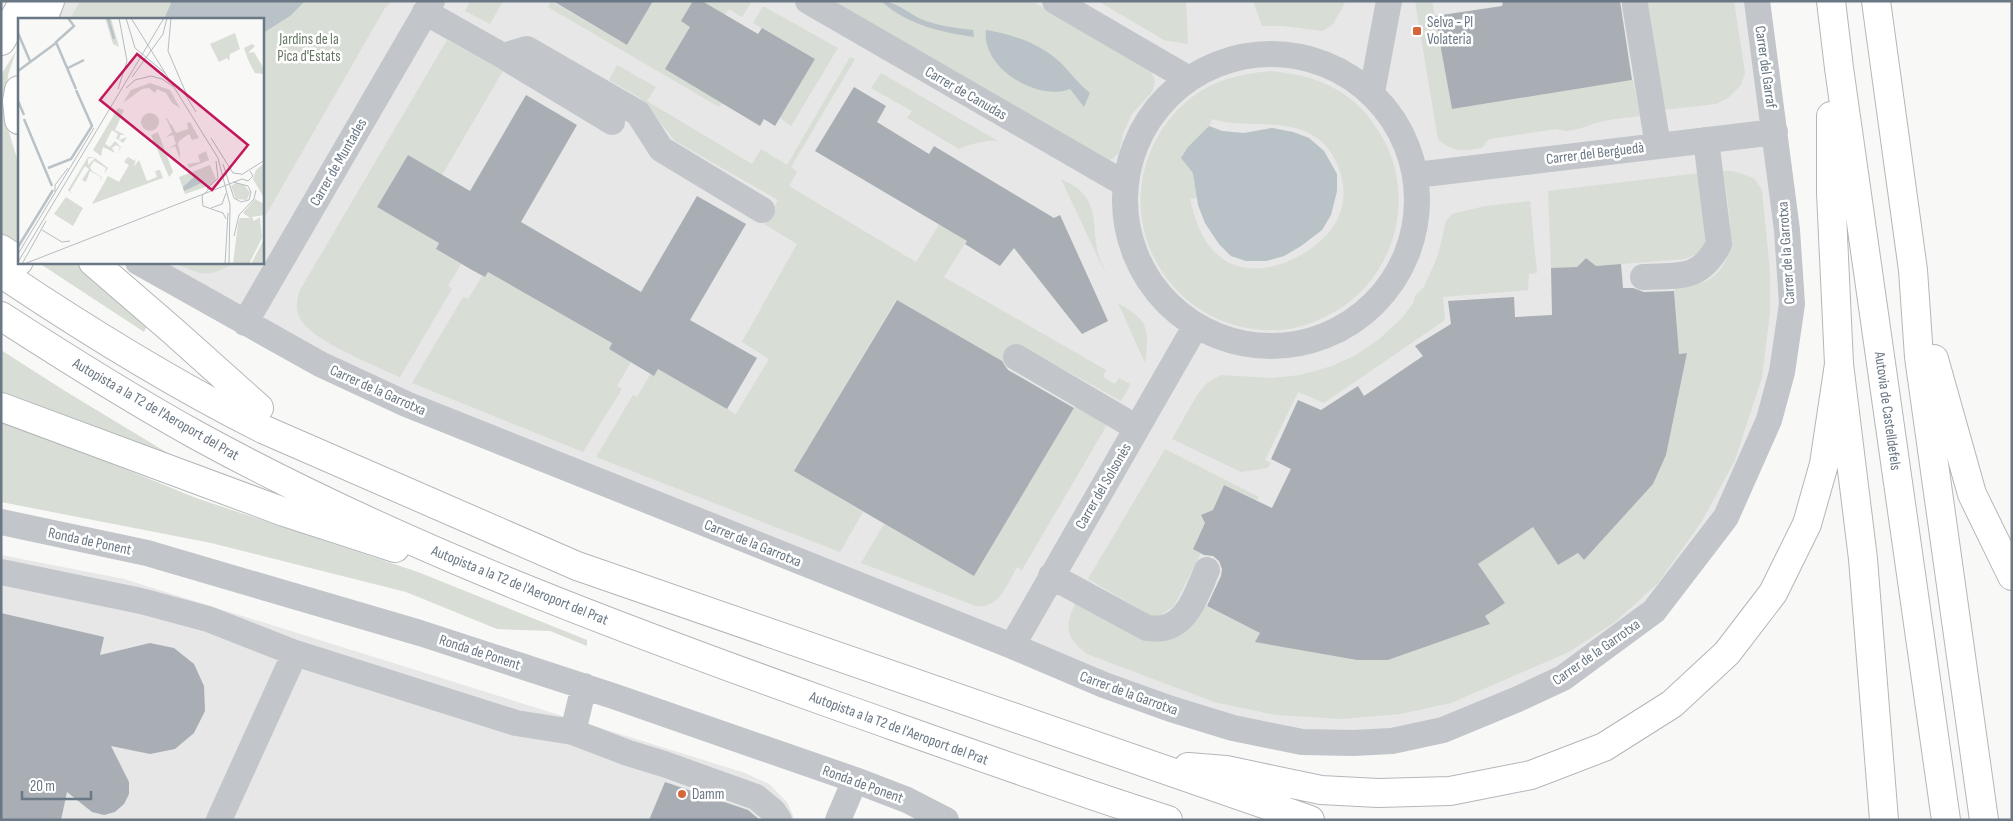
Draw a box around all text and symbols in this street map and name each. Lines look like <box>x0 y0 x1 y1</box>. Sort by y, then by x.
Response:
place label: Selva - Pl Volateria <box>1427 13 1473 49</box>
inset map <box>18 18 264 264</box>
marker: Selva - Pl Volateria <box>1411 25 1423 37</box>
street label: Carrer del Garraf <box>1750 25 1781 110</box>
park label: Jardins de la Pica d'Estats <box>277 30 341 66</box>
street label: Carrer de Canudas <box>921 62 1010 125</box>
street label: Carrer de Muntades <box>306 115 371 210</box>
street label: Carrer del Berguedà <box>1545 138 1645 169</box>
street label: Carrer de la Garrotxa <box>1773 201 1800 305</box>
street label: Autovia de Castelldefels <box>1870 350 1905 472</box>
street label: Autopista a la T2 de l'Aeroport del Prat <box>68 353 243 465</box>
street label: Carrer de la Garrotxa <box>327 361 429 420</box>
street label: Carrer del Solsonès <box>1071 440 1136 533</box>
street label: Carrer de la Garrotxa <box>701 515 804 572</box>
street label: Ronda de Ponent <box>47 523 134 560</box>
street label: Autopista a la T2 de l'Aeroport del Prat <box>428 541 611 630</box>
street label: Carrer de la Garrotxa <box>1549 615 1644 690</box>
street label: Ronda de Ponent <box>437 630 523 675</box>
street label: Carrer de la Garrotxa <box>1077 667 1181 720</box>
street label: Autopista a la T2 de l'Aeroport del Prat <box>806 687 991 770</box>
street label: Ronda de Ponent <box>820 761 906 808</box>
scale bar <box>22 768 91 800</box>
text: 20 m <box>30 777 55 796</box>
place label: Damm <box>692 785 724 804</box>
marker: Damm <box>676 788 688 800</box>

